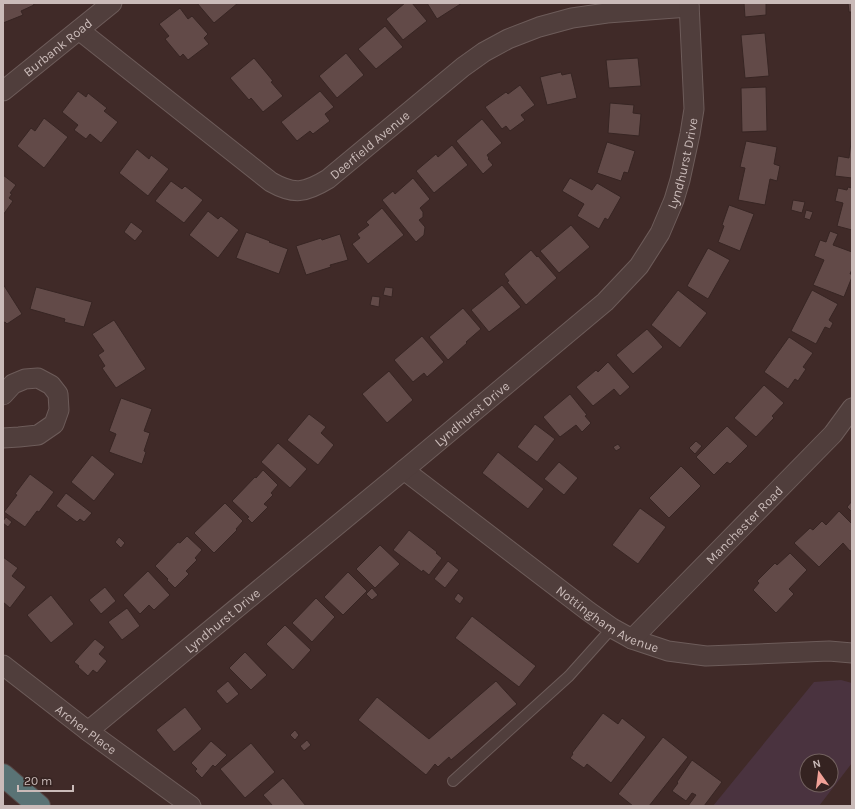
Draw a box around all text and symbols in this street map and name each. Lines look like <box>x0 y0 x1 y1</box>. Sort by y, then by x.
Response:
street label: Burbank Road <box>20 15 95 80</box>
street label: Deerfield Avenue <box>327 107 413 182</box>
street label: Lyndhurst Drive <box>664 117 701 211</box>
street label: Lyndhurst Drive <box>431 378 513 449</box>
street label: Manchester Road <box>703 483 786 567</box>
street label: Nottingham Avenue <box>553 582 661 656</box>
street label: Lyndhurst Drive <box>182 585 263 656</box>
street label: Archer Place <box>52 702 120 757</box>
north arrow <box>799 753 839 793</box>
text: N <box>811 757 822 771</box>
scale bar <box>18 767 73 793</box>
text: 20 m <box>24 774 52 788</box>

